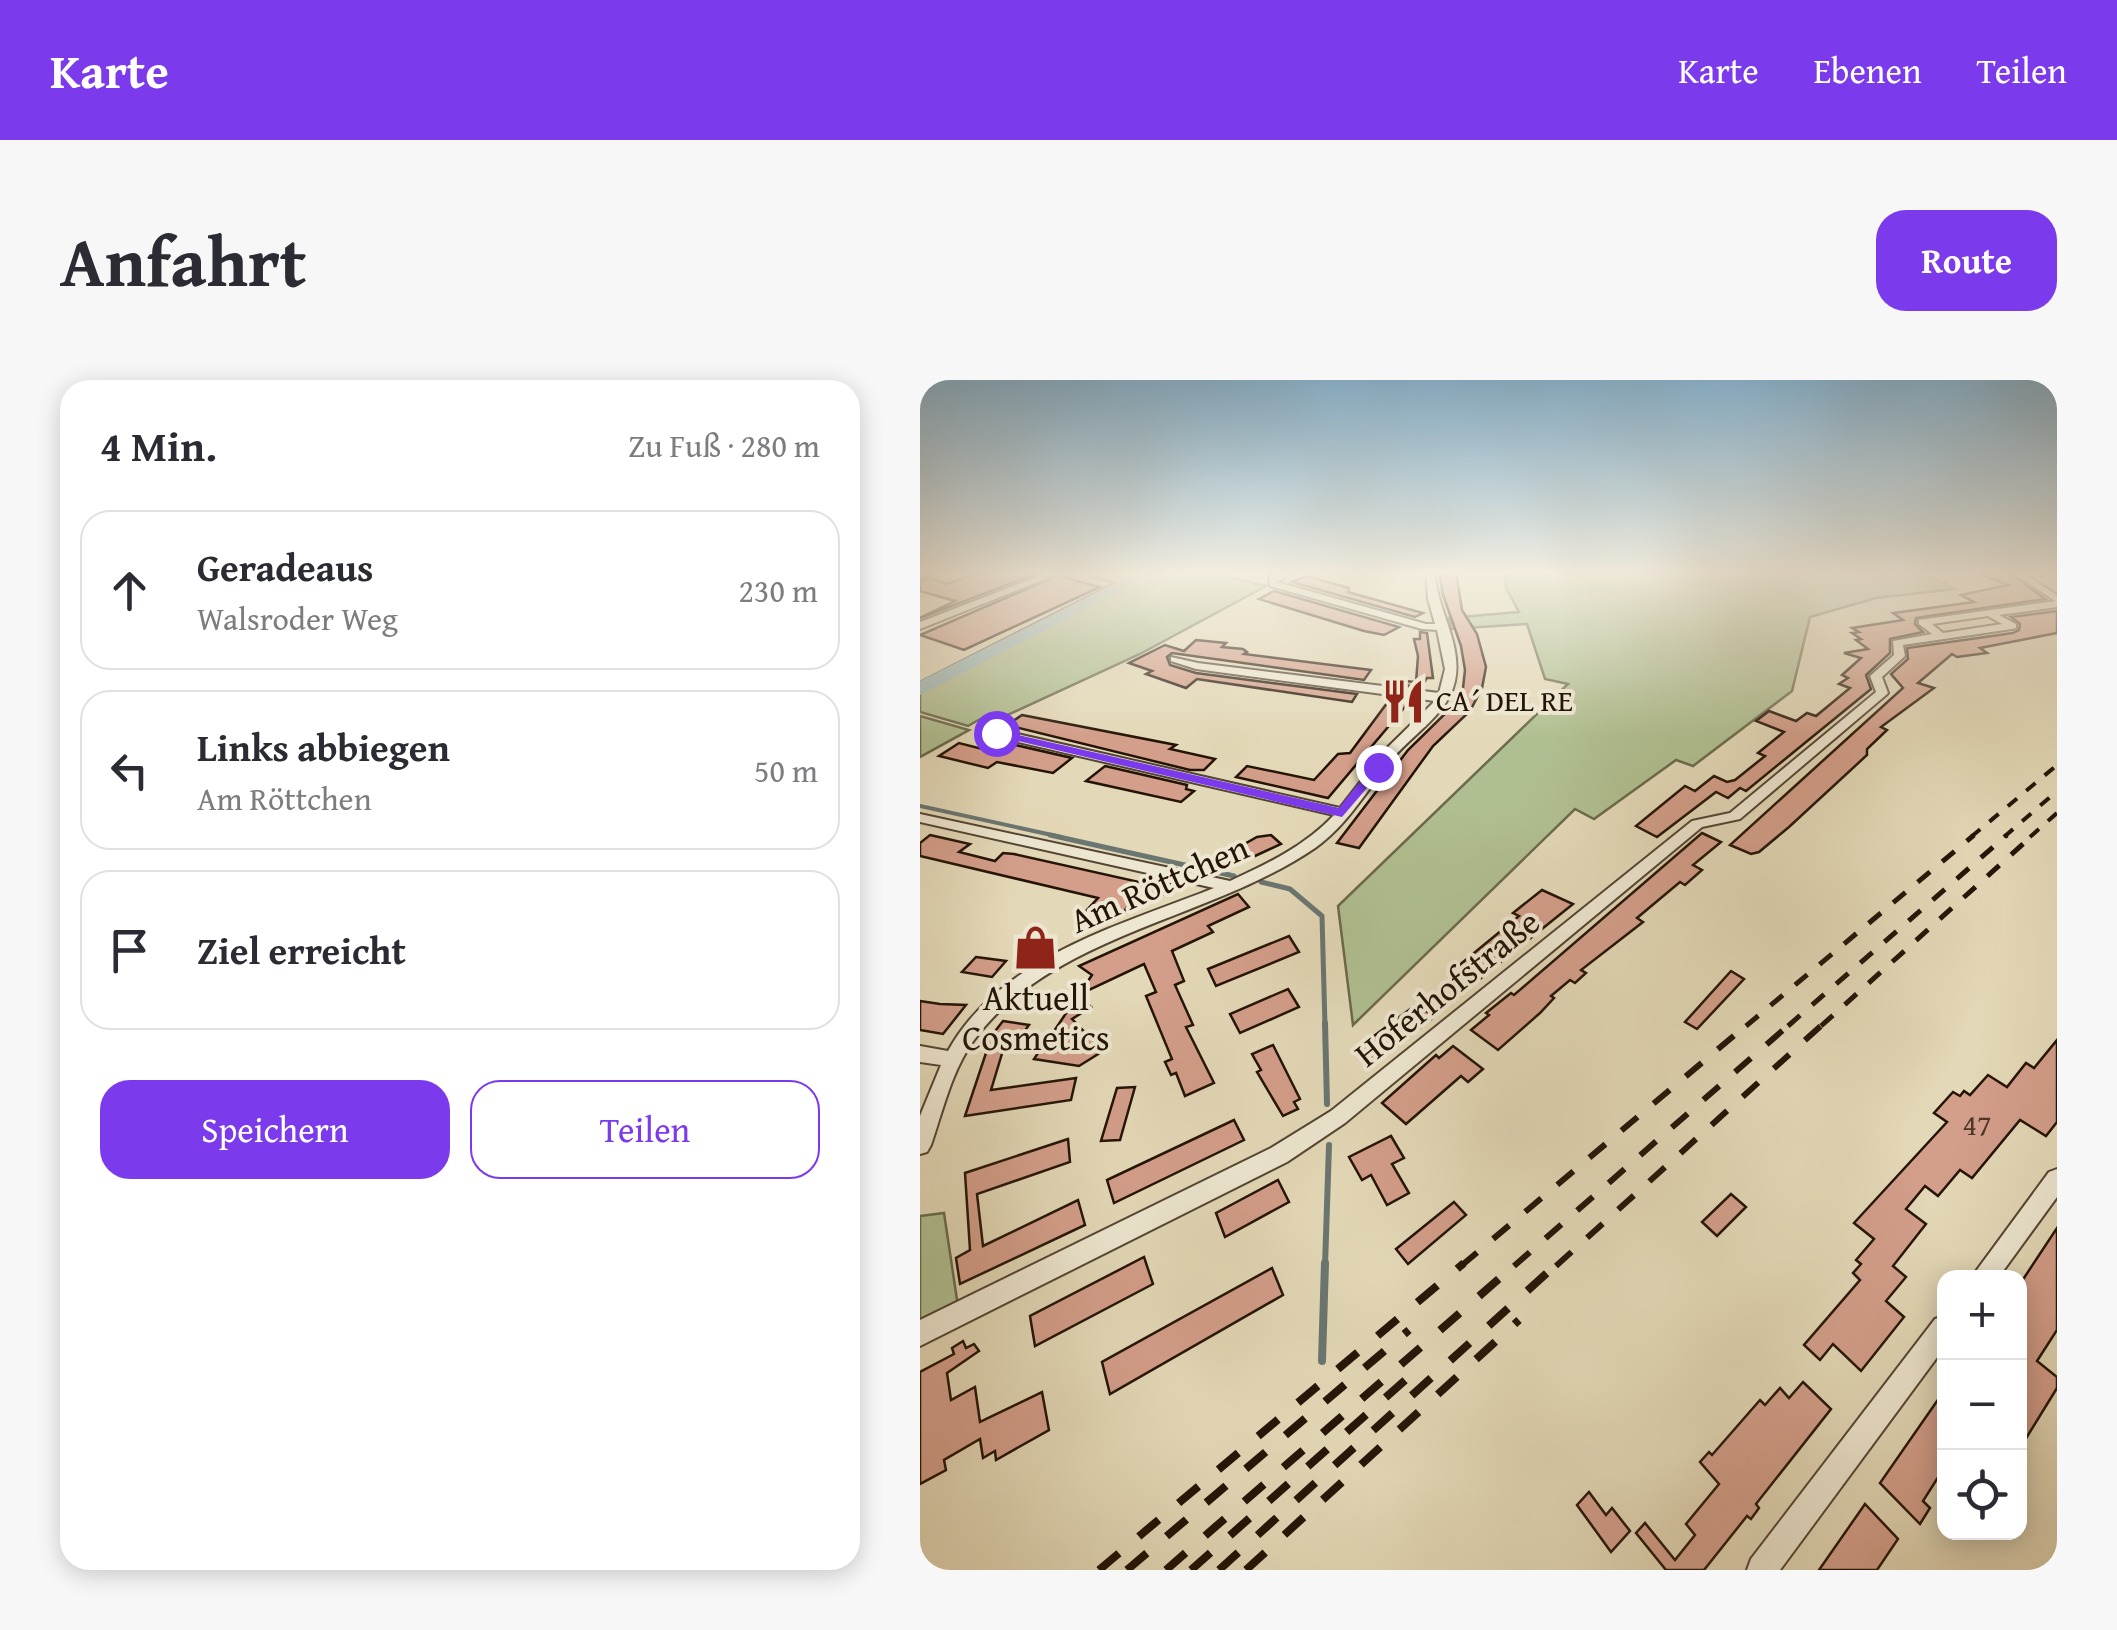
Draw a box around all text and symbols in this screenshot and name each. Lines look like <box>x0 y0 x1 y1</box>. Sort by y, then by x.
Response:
text: Karte <box>50 35 169 106</box>
text: Karte <box>1678 45 1759 96</box>
text: Ebenen <box>1814 45 1922 96</box>
text: Teilen <box>1977 45 2067 96</box>
text: Anfahrt <box>60 209 306 312</box>
button: Route <box>1876 210 2057 311</box>
text: 4 Min. <box>100 415 217 476</box>
text: Zu Fuß · 280 m <box>628 422 820 469</box>
text: Geradeaus <box>197 539 373 595</box>
icon: ahead <box>102 563 157 618</box>
text: 230 m <box>739 567 818 614</box>
text: Walsroder Weg <box>197 595 398 642</box>
restaurant icon: CA´ DEL RE <box>1379 677 1427 725</box>
place label: CA´ DEL RE <box>1436 678 1573 722</box>
route start <box>974 711 1020 757</box>
text: Links abbiegen <box>197 719 450 775</box>
icon: left <box>102 743 157 798</box>
route end <box>1356 745 1402 791</box>
text: 50 m <box>754 747 818 794</box>
text: Am Röttchen <box>197 775 372 822</box>
street label: Am Röttchen <box>1061 821 1257 946</box>
street label: Hoferhofstraße <box>1343 897 1550 1078</box>
text: Ziel erreicht <box>197 922 406 978</box>
icon: arrive <box>102 923 157 978</box>
shop icon: Aktuell Cosmetics <box>1012 924 1060 972</box>
place label: Aktuell Cosmetics <box>962 972 1110 1063</box>
button: Speichern <box>100 1080 450 1179</box>
button: Teilen <box>470 1080 820 1179</box>
house number: 47 <box>1963 1102 1991 1146</box>
map controls <box>1937 1270 2027 1540</box>
button: + <box>1937 1270 2027 1360</box>
button: − <box>1937 1360 2027 1450</box>
button: locate <box>1937 1450 2027 1540</box>

